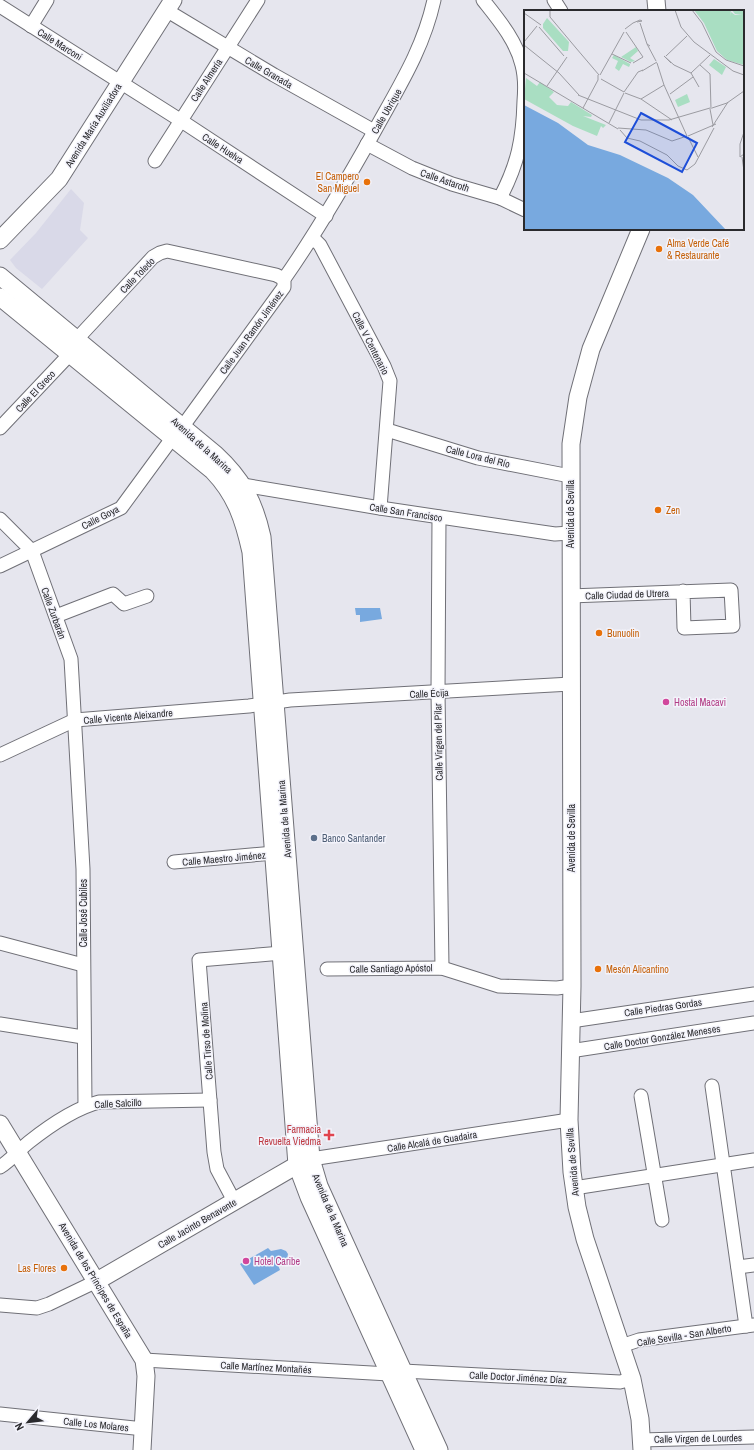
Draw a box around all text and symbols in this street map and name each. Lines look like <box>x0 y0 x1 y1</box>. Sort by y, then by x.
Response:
inset map <box>524 10 744 230</box>
street label: Calle Marconi <box>35 26 85 63</box>
street label: Calle Granada <box>243 54 295 91</box>
street label: Calle Almería <box>188 56 225 104</box>
street label: Avenida María Auxiliadora <box>62 81 125 170</box>
street label: Calle Ubrique <box>368 86 405 136</box>
street label: Calle Huelva <box>200 130 246 167</box>
street label: Calle Astaroth <box>419 166 471 195</box>
place label: El Campero San Miguel <box>316 170 359 195</box>
marker: El Campero San Miguel <box>362 177 372 187</box>
place label: Alma Verde Café & Restaurante <box>666 237 729 262</box>
marker: Alma Verde Café & Restaurante <box>654 244 664 254</box>
street label: Calle Toledo <box>117 254 158 296</box>
street label: Calle Juan Ramón Jiménez <box>217 288 286 377</box>
street label: Calle V Centenario <box>349 309 392 377</box>
street label: Calle El Greco <box>13 367 58 415</box>
street label: Avenida de la Marina <box>168 414 235 477</box>
street label: Calle Lora del Río <box>444 442 512 471</box>
street label: Avenida de Sevilla <box>564 479 577 549</box>
street label: Calle San Francisco <box>368 500 444 525</box>
street label: Calle Goya <box>79 502 122 532</box>
place label: Zen <box>666 504 680 517</box>
marker: Zen <box>653 505 663 515</box>
street label: Calle Zurbarán <box>38 585 69 641</box>
street label: Calle Ciudad de Utrera <box>585 587 670 602</box>
place label: Bunuolin <box>607 627 639 640</box>
marker: Bunuolin <box>594 628 604 638</box>
street label: Calle Écija <box>409 686 449 701</box>
place label: Hostal Macavi <box>674 696 726 709</box>
marker: Hostal Macavi <box>661 697 671 707</box>
street label: Calle Virgen del Pilar <box>431 703 446 781</box>
street label: Calle Vicente Aleixandre <box>83 706 174 727</box>
street label: Avenida de la Marina <box>275 779 294 859</box>
street label: Avenida de Sevilla <box>565 803 578 873</box>
place label: Banco Santander <box>322 832 386 845</box>
marker: Banco Santander <box>309 833 319 843</box>
street label: Calle Maestro Jiménez <box>182 848 266 869</box>
street label: Calle José Cubiles <box>77 879 90 947</box>
street label: Calle Santiago Apóstol <box>349 961 433 976</box>
place label: Mesón Alicantino <box>606 963 669 976</box>
marker: Mesón Alicantino <box>593 964 603 974</box>
street label: Calle Piedras Gordas <box>623 996 703 1019</box>
street label: Calle Tirso de Molina <box>197 1001 216 1080</box>
street label: Calle Doctor González Meneses <box>603 1022 721 1053</box>
street label: Calle Salcillo <box>94 1096 142 1111</box>
place label: Farmacia Revuelta Viedma <box>258 1123 321 1148</box>
street label: Avenida de Sevilla <box>563 1127 582 1198</box>
street label: Calle Alcalá de Guadaira <box>386 1128 478 1155</box>
marker: Farmacia Revuelta Viedma <box>324 1130 334 1140</box>
street label: Avenida de la Marina <box>309 1171 352 1249</box>
street label: Calle Jacinto Benavente <box>156 1195 239 1251</box>
street label: Avenida de los Príncipes de España <box>55 1219 135 1341</box>
place label: Hotel Caribe <box>254 1255 300 1268</box>
marker: Hotel Caribe <box>241 1256 251 1266</box>
place label: Las Flores <box>18 1262 56 1275</box>
marker: Las Flores <box>59 1263 69 1273</box>
street label: Calle Sevilla - San Alberto <box>636 1322 733 1349</box>
street label: Calle Martínez Montañés <box>220 1359 312 1376</box>
street label: Calle Doctor Jiménez Díaz <box>469 1368 567 1387</box>
north arrow <box>8 1402 48 1442</box>
street label: Calle Los Molares <box>63 1415 129 1434</box>
text: N <box>11 1421 27 1433</box>
street label: Calle Virgen de Lourdes <box>654 1431 742 1446</box>

